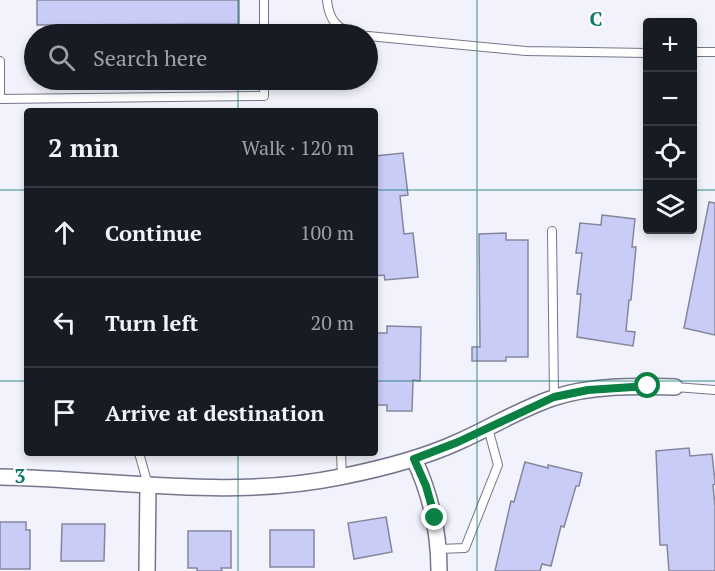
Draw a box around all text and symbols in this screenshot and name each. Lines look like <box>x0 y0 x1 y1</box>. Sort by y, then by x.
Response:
text: C <box>589 5 603 32</box>
map controls <box>643 18 697 234</box>
button: + <box>643 18 697 72</box>
search box <box>24 24 378 90</box>
icon: search <box>45 41 78 74</box>
text: Search here <box>93 43 207 72</box>
button: − <box>643 72 697 126</box>
button: locate <box>643 126 697 180</box>
text: 2 min <box>48 130 119 164</box>
text: Walk · 120 m <box>242 134 354 161</box>
button: layers <box>643 180 697 234</box>
icon: ahead <box>48 216 81 249</box>
text: Continue <box>105 218 202 247</box>
text: 100 m <box>300 219 354 246</box>
icon: left <box>48 306 81 339</box>
text: Turn left <box>105 308 198 337</box>
text: 20 m <box>311 309 354 336</box>
route start <box>634 372 660 398</box>
icon: arrive <box>48 396 81 429</box>
text: Arrive at destination <box>105 398 324 427</box>
text: 3 <box>14 462 26 489</box>
route end <box>421 504 447 530</box>

